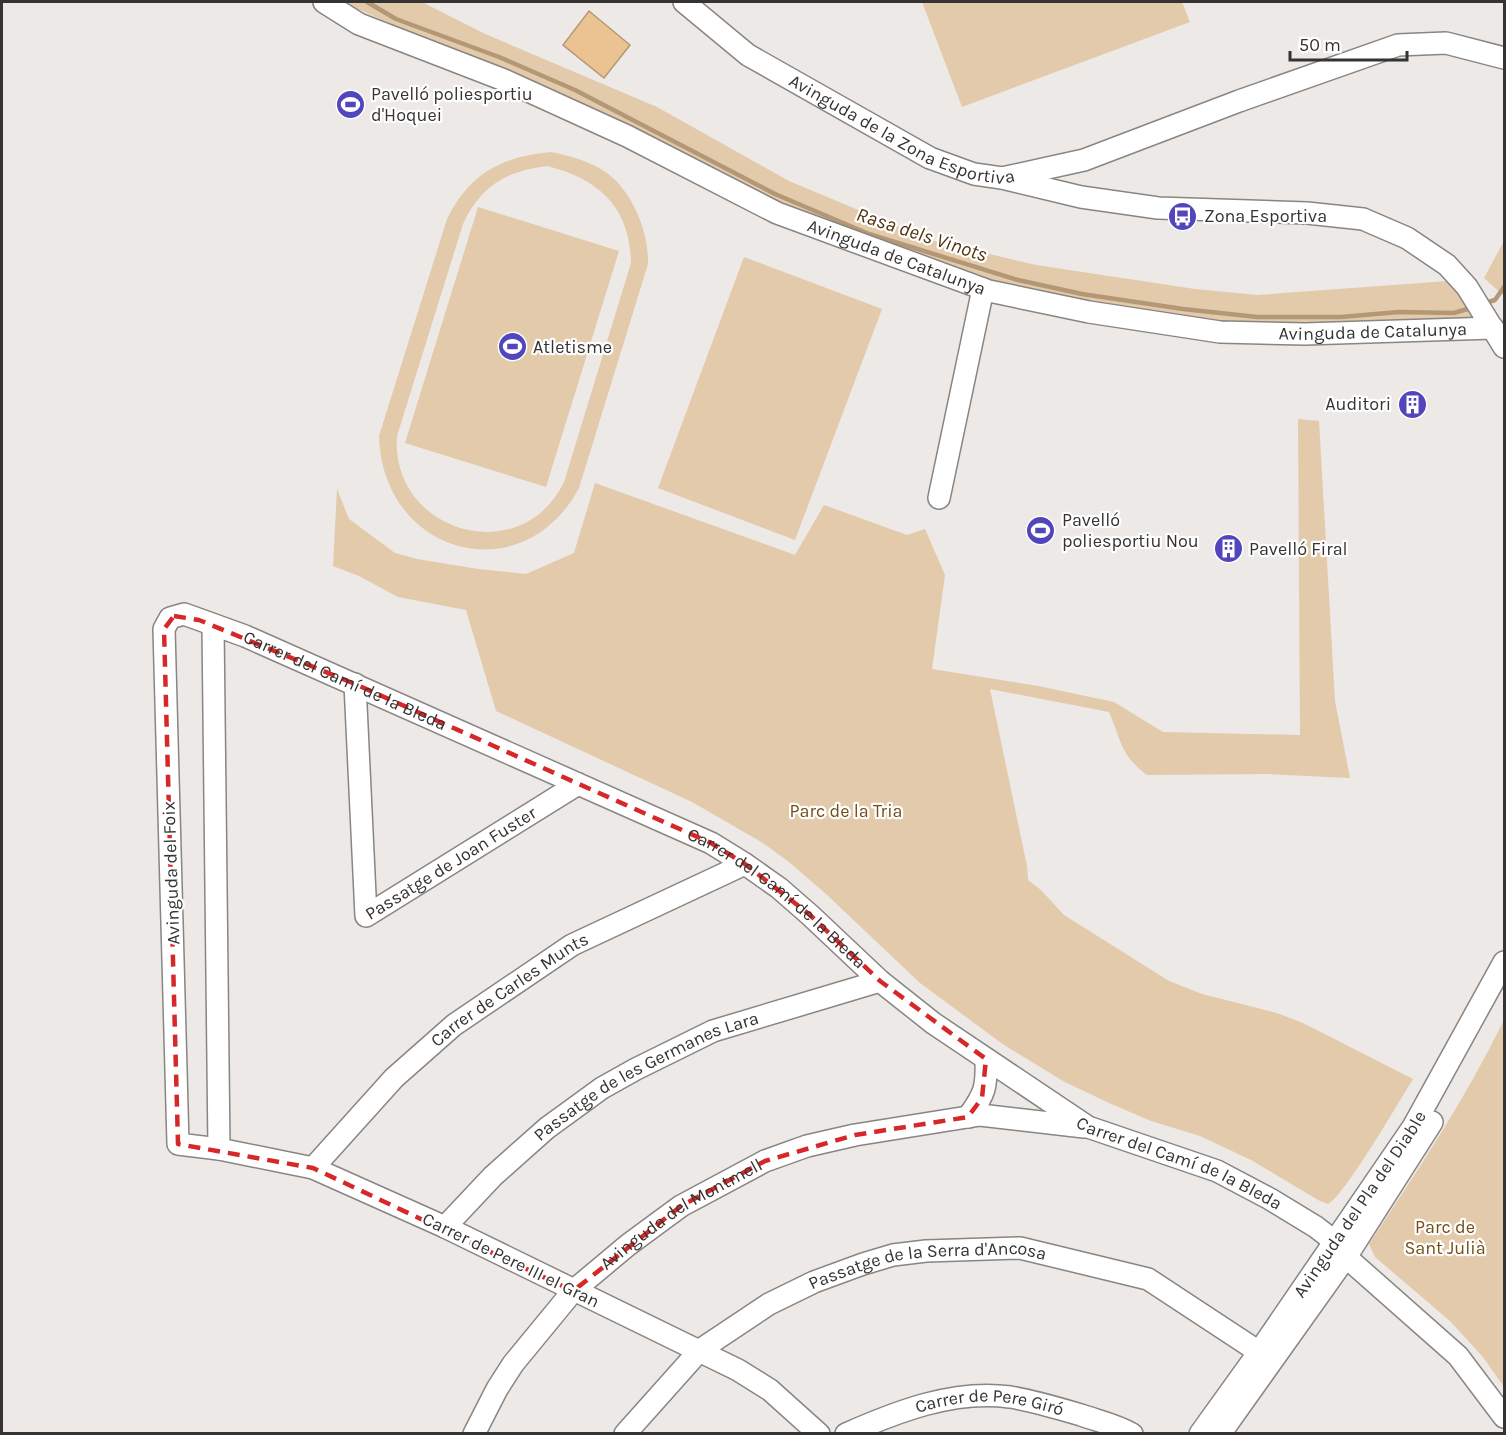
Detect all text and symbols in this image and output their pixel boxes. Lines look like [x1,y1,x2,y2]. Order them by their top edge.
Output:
scale bar [1290,24,1407,62]
text: 50 m [1299,34,1341,56]
street label: Avinguda de la Zona Esportiva [785,70,1017,189]
place label: Pavelló poliesportiu d'Hoquei [371,83,533,126]
sports icon: Pavelló poliesportiu d'Hoquei [334,88,366,120]
bus stop icon: Zona Esportiva [1167,200,1199,232]
water label: Rasa dels Vinots [854,203,990,266]
place label: Zona Esportiva [1204,205,1327,227]
street label: Avinguda de Catalunya [805,214,989,300]
street label: Avinguda de Catalunya [1278,318,1467,345]
sports icon: Atletisme [496,331,528,363]
place label: Atletisme [533,336,612,358]
building icon: Auditori [1396,388,1428,420]
place label: Auditori [1325,393,1391,415]
place label: Pavelló poliesportiu Nou [1062,509,1199,552]
sports icon: Pavelló poliesportiu Nou [1025,514,1057,546]
building icon: Pavelló Firal [1212,533,1244,565]
place label: Pavelló Firal [1249,538,1348,560]
street label: Carrer del Camí de la Bleda [240,626,450,735]
park label: Parc de la Tria [790,800,902,822]
street label: Avinguda del Foix [157,801,185,945]
street label: Passatge de Joan Fuster [361,801,541,925]
street label: Carrer del Camí de la Bleda [684,823,871,973]
street label: Carrer de Carles Munts [426,928,592,1052]
street label: Passatge de les Germanes Lara [529,1007,761,1146]
street label: Avinguda del Pla del Diable [1289,1107,1431,1302]
street label: Carrer del Camí de la Bleda [1072,1111,1286,1215]
street label: Avinguda del Montmell [596,1154,766,1275]
street label: Carrer de Pere III el Gran [419,1208,603,1312]
park label: Parc de Sant Julià [1404,1216,1486,1259]
street label: Passatge de la Serra d'Ancosa [805,1237,1049,1294]
street label: Carrer de Pere Giró [913,1384,1066,1420]

